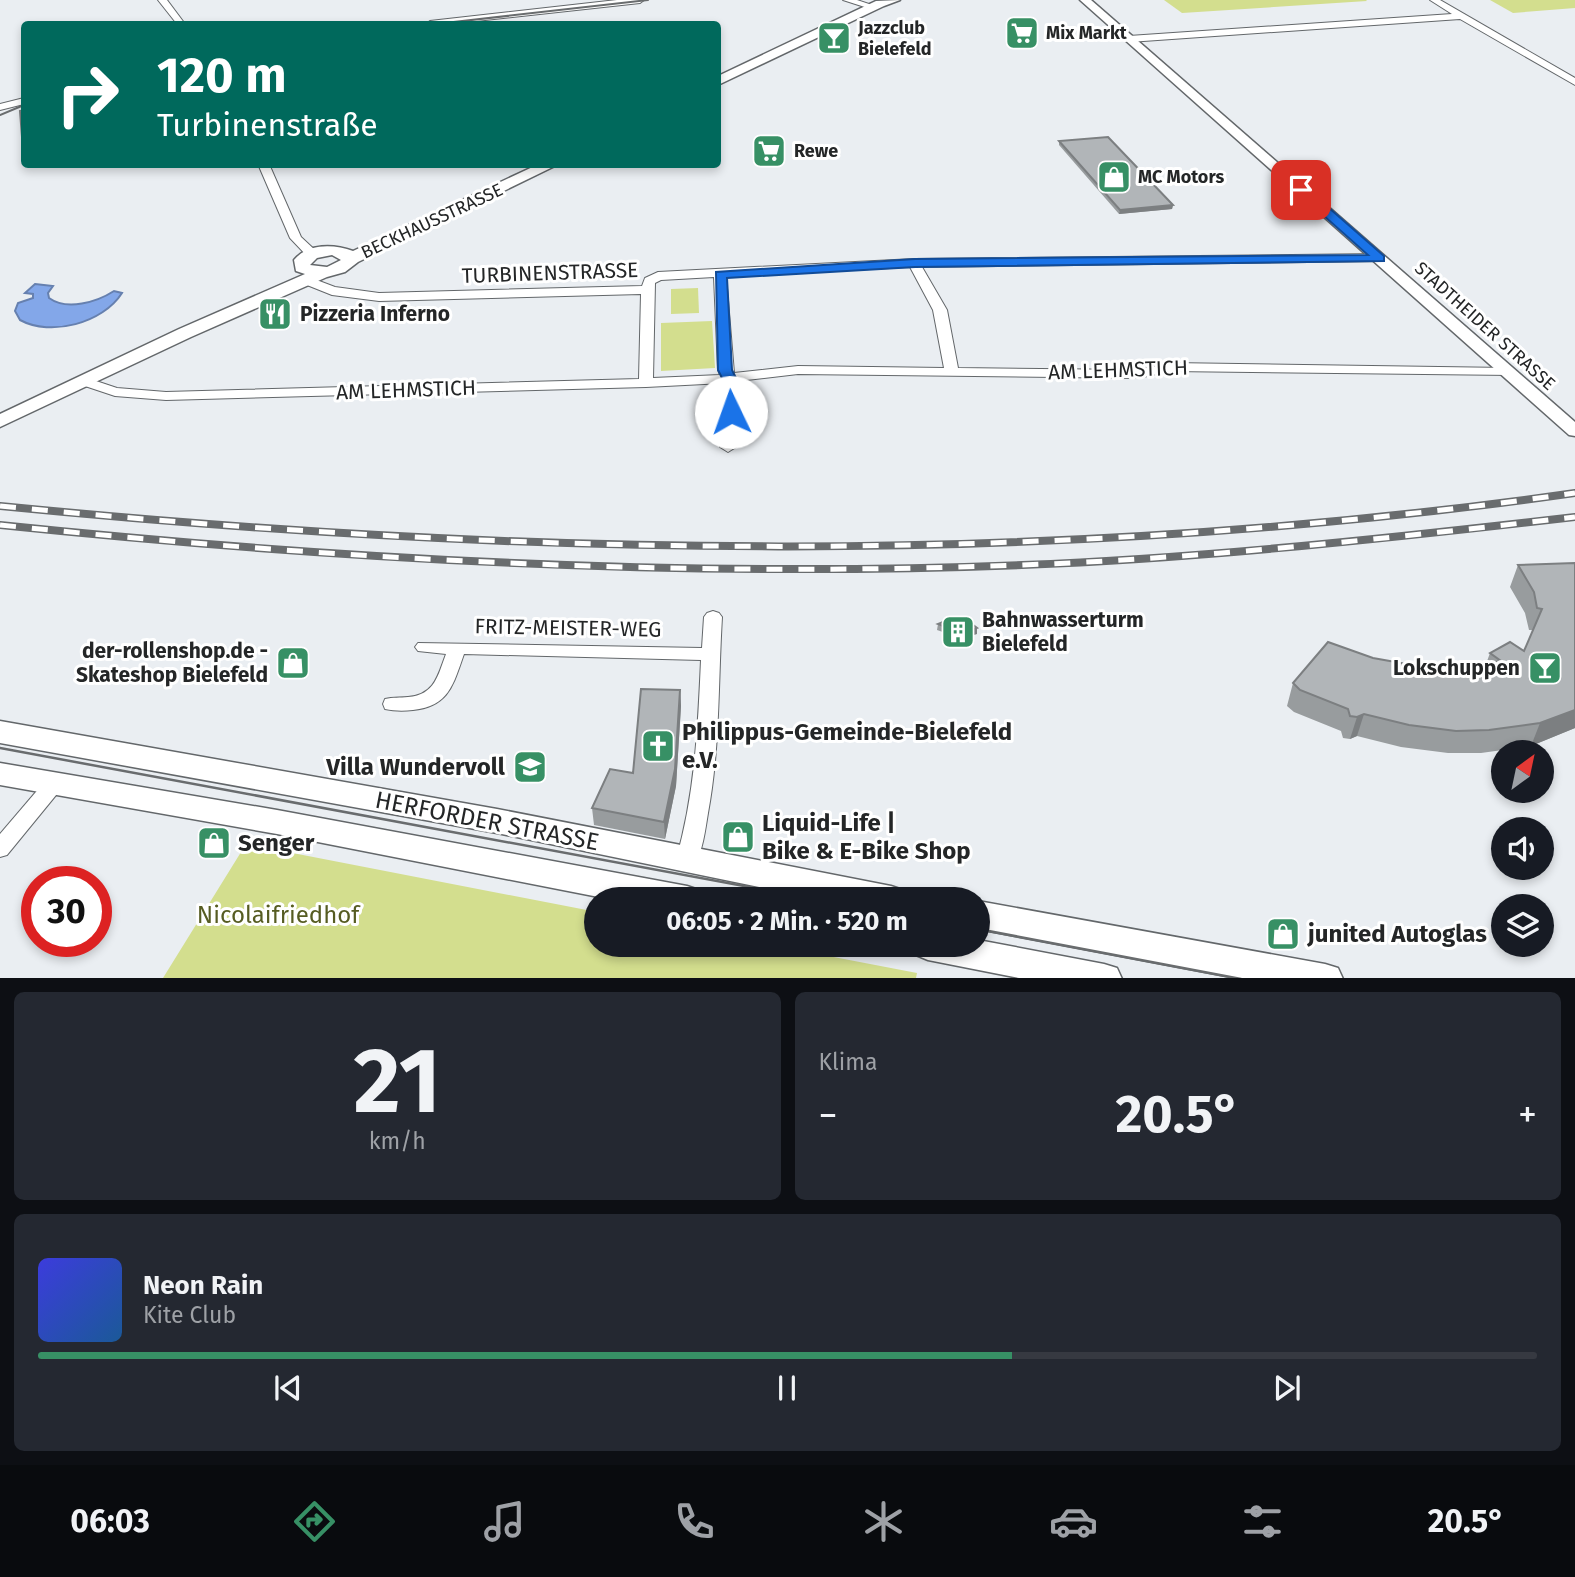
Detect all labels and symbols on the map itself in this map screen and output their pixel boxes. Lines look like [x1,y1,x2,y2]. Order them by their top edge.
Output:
supermarket icon: Mix Markt [1003,14,1041,52]
place label: Jazzclub Bielefeld [857,17,932,60]
bar icon: Jazzclub Bielefeld [815,19,853,57]
place label: Mix Markt [1046,22,1128,44]
supermarket icon: Rewe [750,132,788,170]
place label: Rewe [794,140,838,162]
shop icon: MC Motors [1095,158,1133,196]
pin [1271,160,1331,220]
place label: MC Motors [1138,166,1224,188]
street label: BECKHAUSSTRASSE [358,179,506,263]
street label: TURBINENSTRASSE [461,257,639,289]
street label: STADTHEIDER STRASSE [1410,257,1560,395]
restaurant icon: Pizzeria Inferno [256,295,294,333]
place label: Pizzeria Inferno [300,301,450,327]
street label: AM LEHMSTICH [1048,355,1188,385]
street label: AM LEHMSTICH [336,375,476,405]
position arrow [694,375,768,449]
place label: Bahnwasserturm Bielefeld [982,607,1144,657]
street label: FRITZ-MEISTER-WEG [474,613,662,643]
building icon: Bahnwasserturm Bielefeld [939,613,977,651]
place label: der-rollenshop.de - Skateshop Bielefeld [76,638,268,688]
shop icon: der-rollenshop.de - Skateshop Bielefeld [274,644,312,682]
bar icon: Lokschuppen [1526,649,1564,687]
place label: Lokschuppen [1393,655,1520,681]
place label: Philippus-Gemeinde-Bielefeld e.V. [682,718,1012,774]
church icon: Philippus-Gemeinde-Bielefeld e.V. [639,727,677,765]
north arrow [1491,740,1554,803]
school or university icon: Villa Wundervoll [511,748,549,786]
place label: Villa Wundervoll [325,753,506,781]
street label: HERFORDER STRASSE [373,786,601,856]
place label: Liquid-Life | Bike & E-Bike Shop [762,809,971,865]
shop icon: Liquid-Life | Bike & E-Bike Shop [719,818,757,856]
shop icon: Senger [195,824,233,862]
place label: Senger [238,829,315,857]
speed limit sign: 30 [21,866,112,957]
park label: Nicolaifriedhof [197,901,361,929]
shop icon: junited Autoglas [1264,915,1302,953]
place label: junited Autoglas [1306,920,1487,948]

